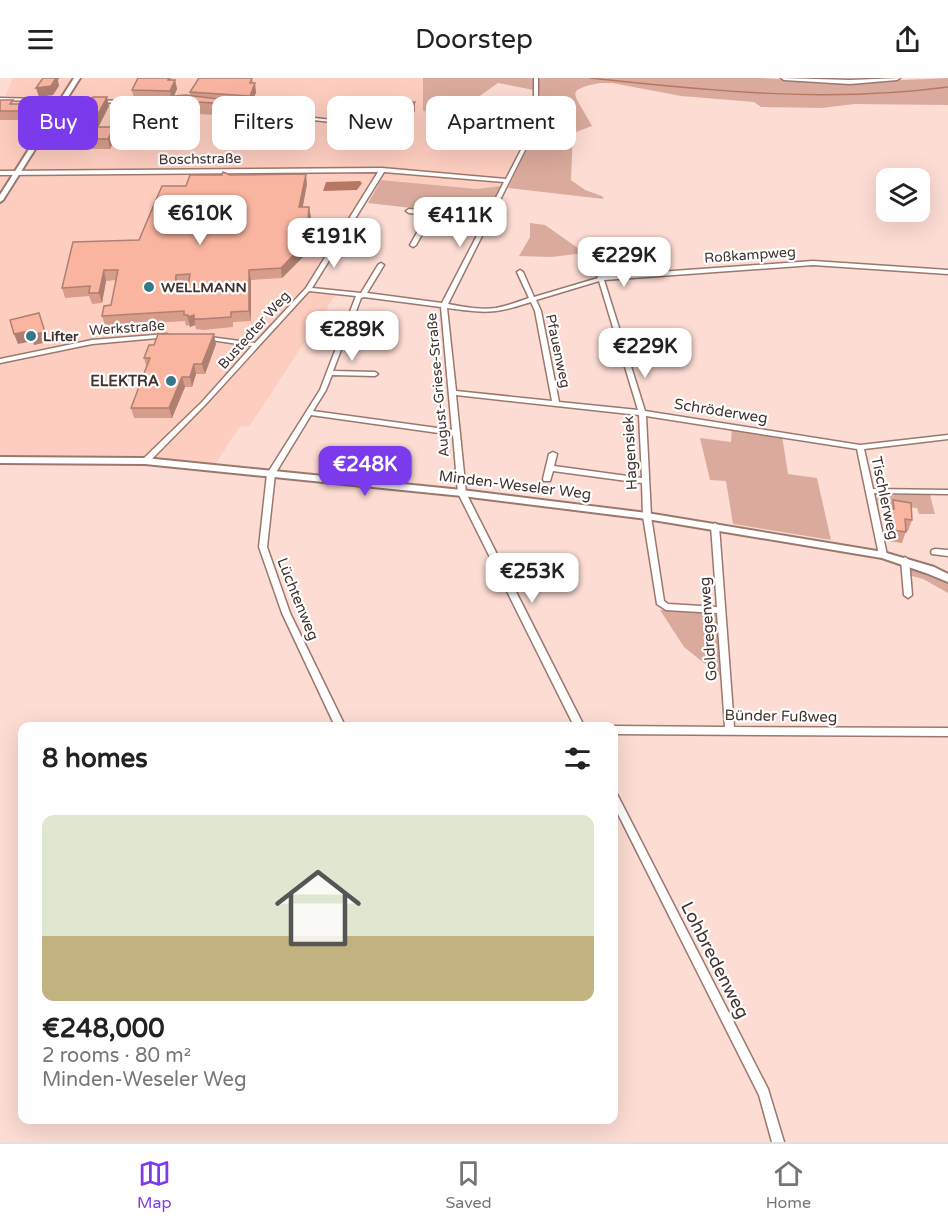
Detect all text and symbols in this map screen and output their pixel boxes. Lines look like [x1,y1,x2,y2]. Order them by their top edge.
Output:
icon: menu [24,23,57,56]
text: Doorstep [415,23,533,56]
icon: share [891,23,924,56]
chip: Buy [18,96,98,150]
chip: Rent [110,96,200,150]
chip: Filters [212,96,315,150]
chip: New [327,96,414,150]
chip: Apartment [426,96,576,150]
street label: Boschstraße [159,150,241,168]
map controls [876,168,930,222]
button: layers [876,168,930,222]
pin: €610K [158,195,242,246]
pin: €411K [418,197,502,248]
text: €610K [168,202,232,226]
text: €411K [428,204,492,228]
pin: €191K [292,218,376,269]
text: €191K [302,225,366,249]
pin: €229K [582,237,666,288]
street label: Roßkampweg [704,243,796,267]
text: €229K [592,244,656,268]
place label: WELLMANN [161,279,247,296]
marker: WELLMANN [142,280,156,294]
street label: Bustedter Weg [214,287,294,373]
pin: €289K [310,311,394,362]
street label: August-Griese-Straße [423,312,453,458]
street label: Pfauenweg [542,313,574,389]
street label: Werkstraße [88,317,166,339]
text: €289K [320,318,384,342]
place label: Lifter [43,328,79,345]
pin: €229K [603,328,687,379]
marker: Lifter [24,329,38,343]
text: €229K [613,335,677,359]
place label: ELEKTRA [90,372,159,390]
marker: ELEKTRA [164,374,178,388]
street label: Schröderweg [673,395,769,427]
street label: Hagensiek [619,415,641,491]
pin: €248K [323,446,407,497]
text: €248K [333,453,397,477]
street label: Tischlerweg [867,455,903,541]
street label: Minden-Weseler Weg [438,467,592,503]
pin: €253K [490,553,574,604]
street label: Lüchtenweg [273,555,323,643]
text: €253K [500,560,564,584]
street label: Goldregenweg [695,576,721,682]
street label: Bünder Fußweg [725,706,837,726]
icon: filters [561,742,594,775]
text: 8 homes [42,743,148,774]
icon: home [264,854,372,962]
street label: Lohbredenweg [676,898,754,1022]
text: €248,000 [42,1013,164,1044]
text: 2 rooms · 80 m² [42,1044,191,1068]
text: Minden-Weseler Weg [42,1068,247,1092]
tab: Map [137,1157,172,1213]
tab: Saved [445,1157,492,1213]
tab: Home [766,1157,811,1213]

